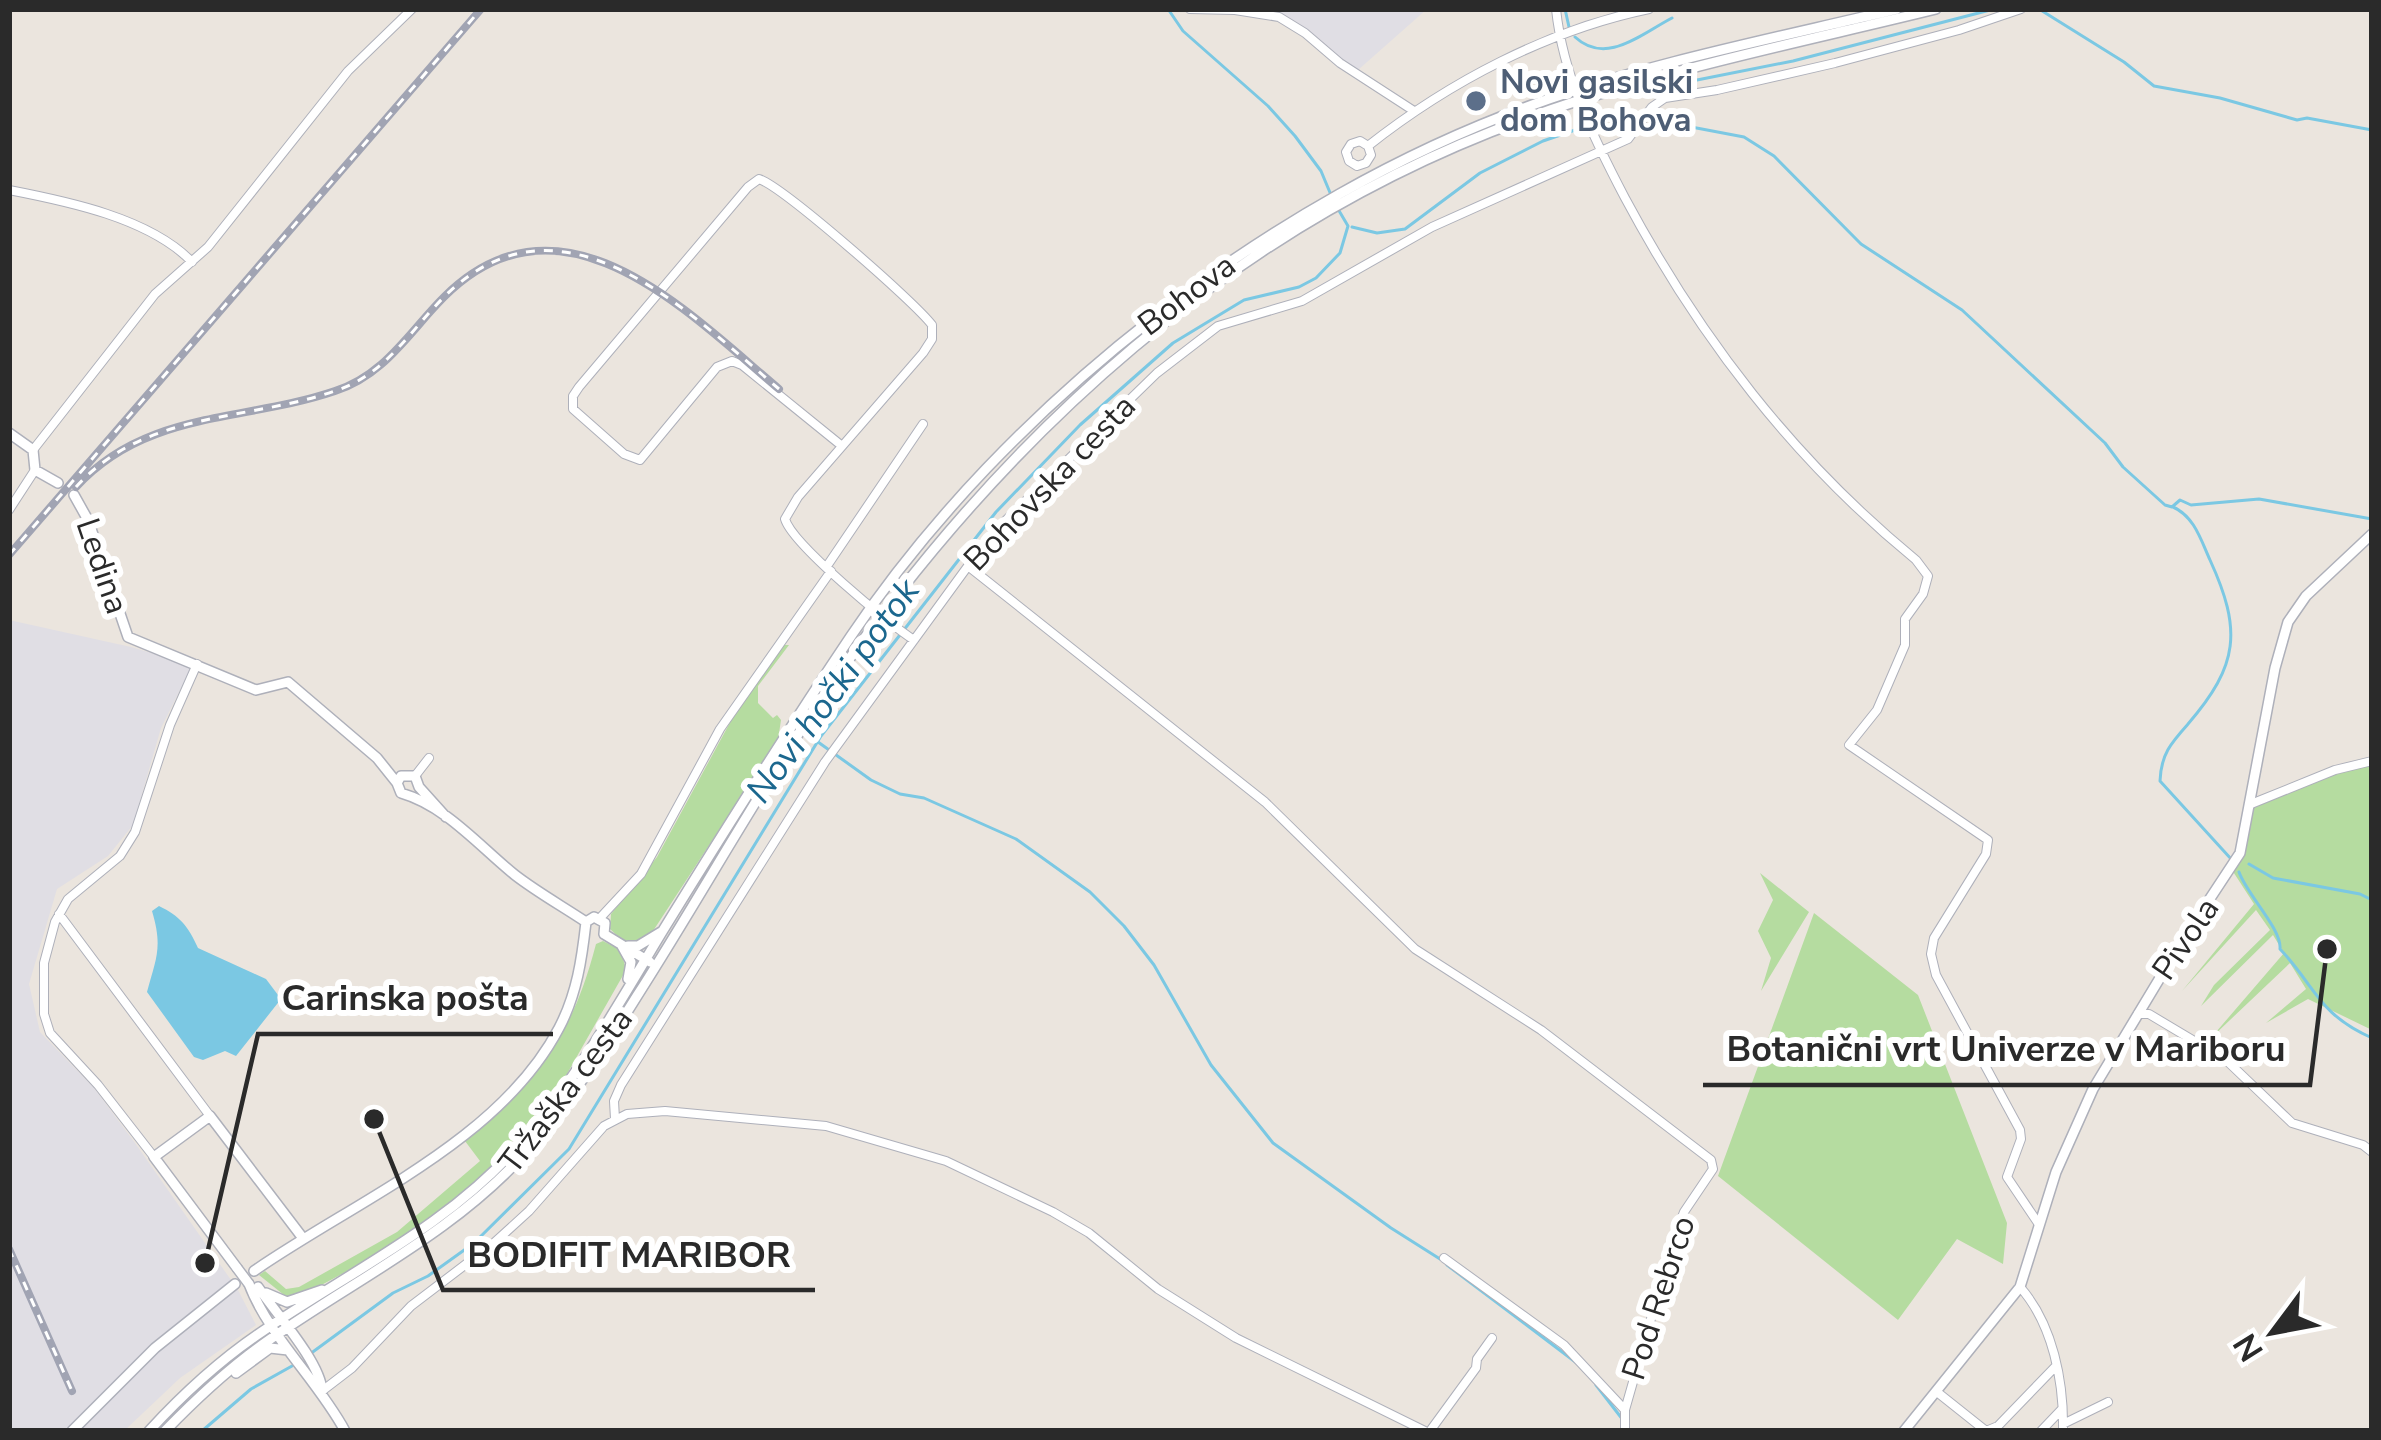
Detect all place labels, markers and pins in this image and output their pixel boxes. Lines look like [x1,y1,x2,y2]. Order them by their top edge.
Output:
place label: Novi gasilski dom Bohova [1500,60,1693,143]
marker: Novi gasilski dom Bohova [1463,88,1489,114]
callout: Carinska pošta [258,962,553,1034]
callout: Botanični vrt Univerze v Mariboru [1703,1013,2310,1085]
callout: BODIFIT MARIBOR [443,1218,815,1290]

